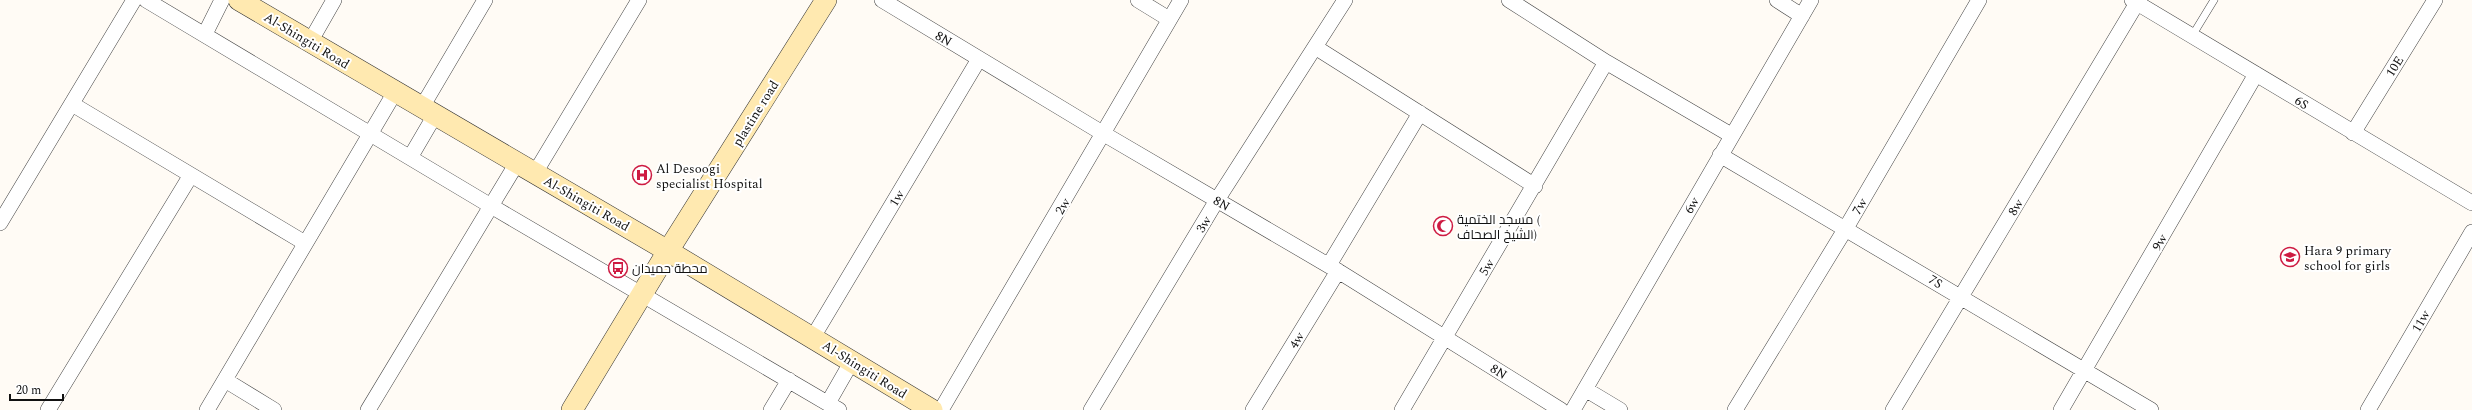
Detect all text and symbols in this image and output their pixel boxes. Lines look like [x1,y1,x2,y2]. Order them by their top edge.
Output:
street label: Al-Shingiti Road [260,7,353,74]
street label: 8N [931,26,956,52]
street label: 10E [2381,52,2409,81]
street label: plastine road [728,77,784,150]
street label: 6S [2291,91,2312,115]
place label: Al Desoogi specialist Hospital [656,159,763,194]
hospital icon: Al Desoogi specialist Hospital [631,164,653,186]
street label: Al-Shingiti Road [540,171,633,237]
street label: 1w [884,185,910,211]
street label: 8N [1209,191,1234,217]
street label: 6w [1679,192,1705,218]
street label: 2w [1050,193,1076,219]
street label: 7w [1847,193,1873,219]
street label: 8w [2003,194,2029,220]
place label: مسجد الختمية ( الشيخ الصحاف) [1457,210,1541,245]
street label: 3w [1191,211,1217,237]
mosque icon: مسجد الختمية ( الشيخ الصحاف) [1432,215,1454,237]
street label: 9w [2147,229,2173,255]
place label: Hara 9 primary school for girls [2304,241,2392,276]
school or university icon: Hara 9 primary school for girls [2279,246,2301,268]
street label: 5w [1474,254,1500,280]
bus stop icon: محطة حميدان [607,257,629,279]
place label: محطة حميدان [632,259,708,279]
street label: 7S [1925,270,1946,294]
street label: 11w [2407,306,2436,336]
street label: 4w [1284,327,1310,353]
street label: Al-Shingiti Road [818,336,911,404]
street label: 8N [1486,359,1511,385]
scale bar [10,376,63,402]
text: 20 m [16,381,41,400]

